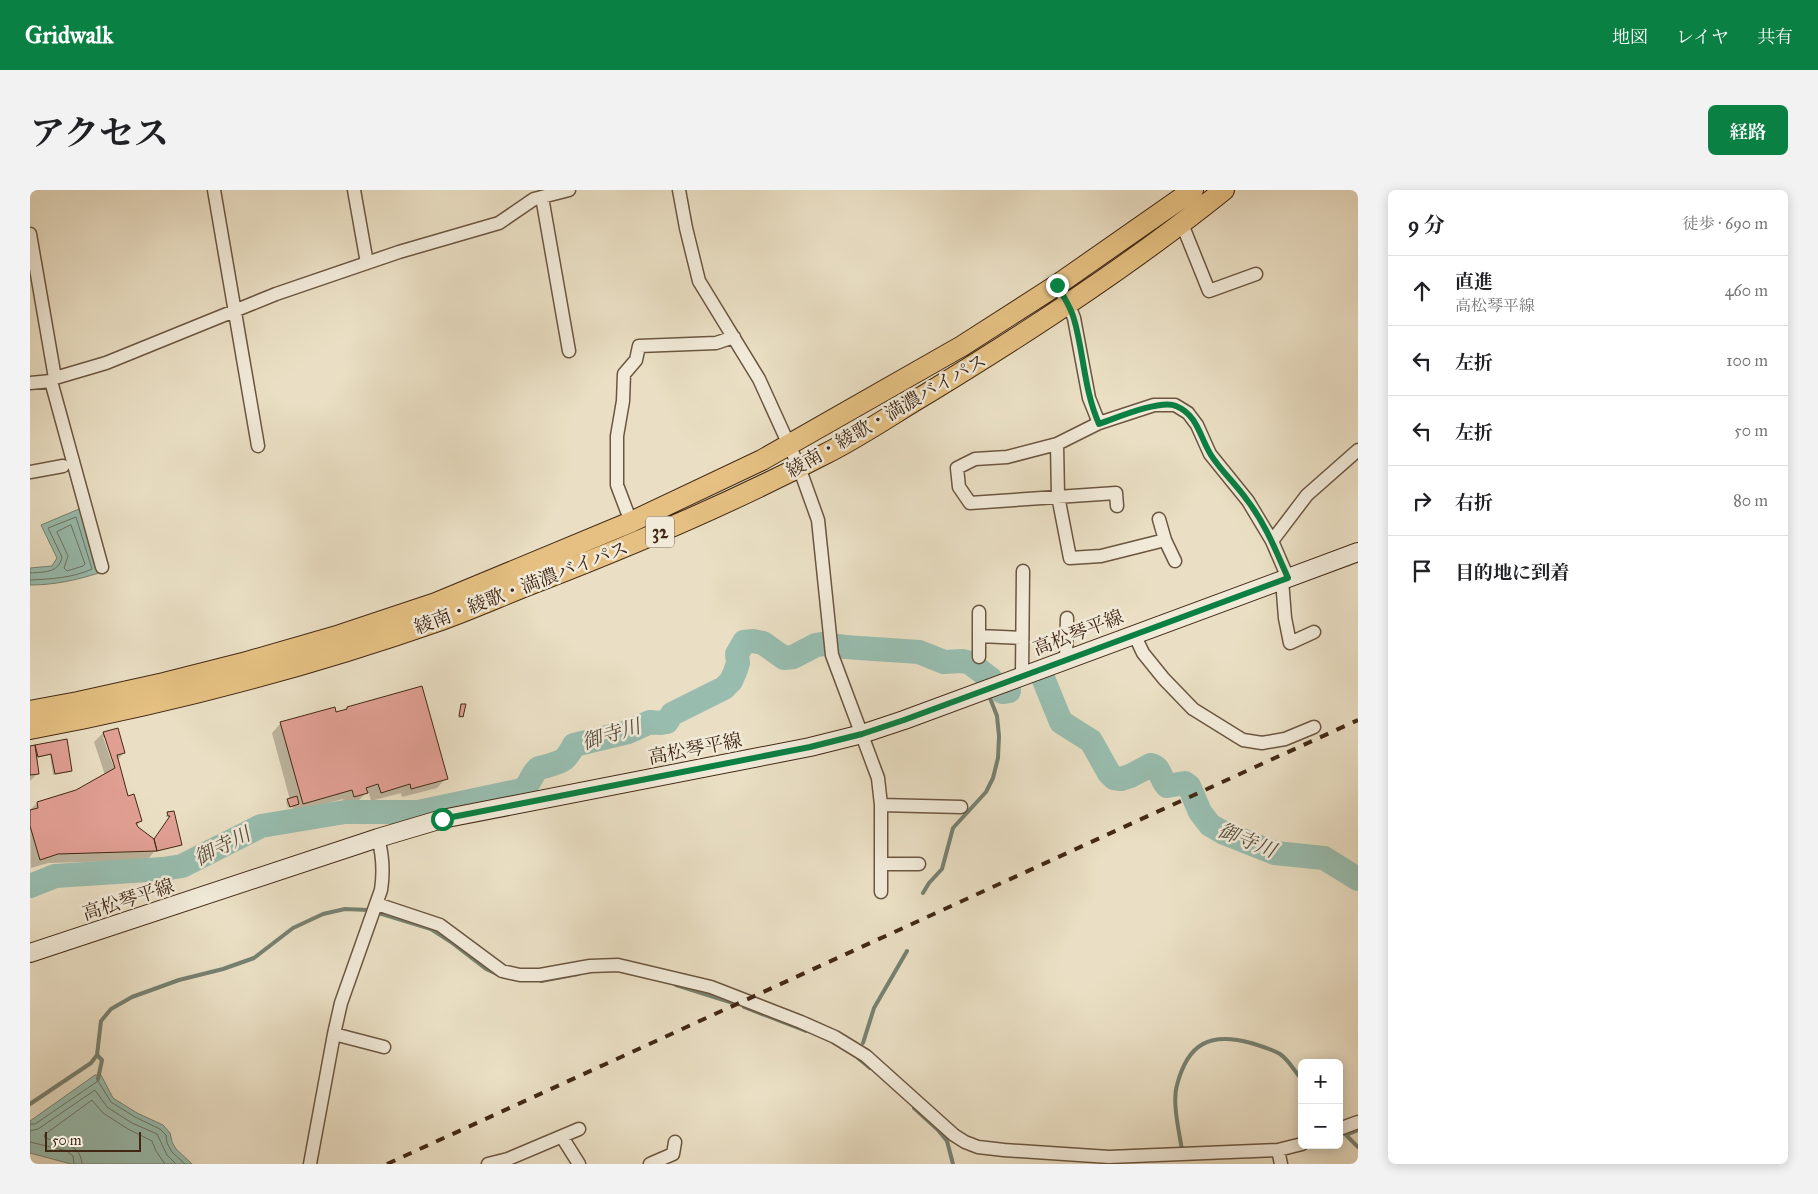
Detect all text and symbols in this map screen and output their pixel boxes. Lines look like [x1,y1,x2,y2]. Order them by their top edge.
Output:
text: Gridwalk [25,20,113,50]
text: 地図 [1612,26,1648,48]
text: レイヤ [1676,26,1729,48]
text: 共有 [1757,26,1793,48]
button: 経路 [1708,105,1788,155]
text: アクセス [30,112,169,155]
text: 9 分 [1408,212,1445,238]
text: 徒歩 · 690 m [1683,214,1768,233]
text: 直進 [1455,270,1493,293]
route end [1046,274,1069,297]
icon: ahead [1408,277,1436,305]
text: 460 m [1725,281,1768,300]
text: 高松琴平線 [1455,296,1535,315]
icon: left [1408,347,1436,375]
street label: 綾南・綾歌・満濃バイパス [782,349,991,482]
text: 左折 [1455,351,1493,374]
text: 100 m [1726,351,1768,370]
icon: left [1408,417,1436,445]
text: 左折 [1455,421,1493,444]
text: 50 m [1734,421,1768,440]
icon: right [1408,487,1436,515]
text: 右折 [1455,491,1493,514]
text: 80 m [1733,491,1768,510]
road number: 32 [646,517,674,548]
street label: 綾南・綾歌・満濃バイパス [411,536,632,639]
icon: arrive [1408,557,1436,585]
text: 目的地に到着 [1455,561,1569,584]
street label: 高松琴平線 [1030,605,1127,660]
water label: 御寺川 [579,713,645,754]
street label: 高松琴平線 [646,728,744,769]
route start [431,808,454,831]
water label: 御寺川 [1215,818,1281,863]
water label: 御寺川 [190,821,256,870]
street label: 高松琴平線 [79,874,177,925]
map controls [1298,1059,1343,1149]
button: + [1298,1059,1343,1104]
button: − [1298,1104,1343,1149]
scale bar [45,1129,141,1152]
text: 50 m [52,1132,81,1149]

